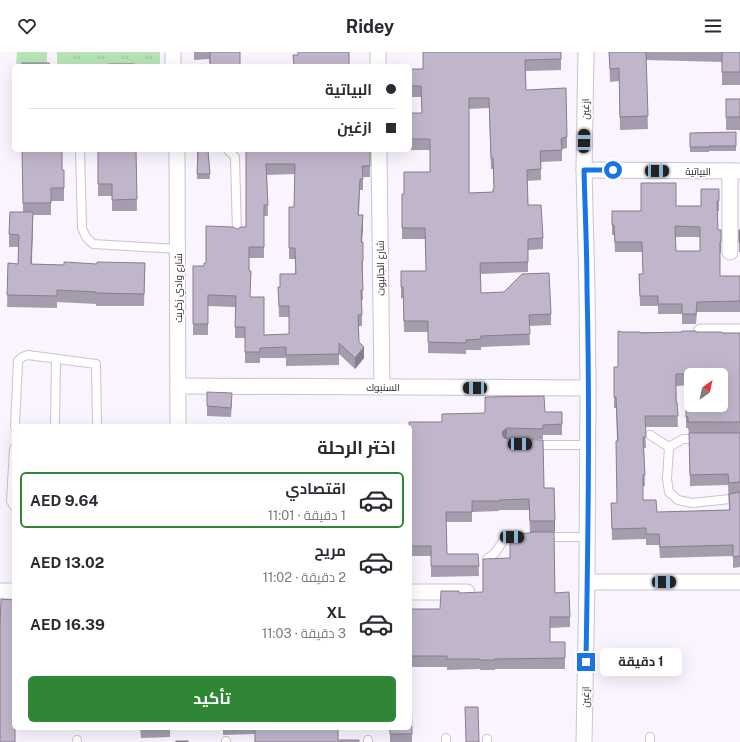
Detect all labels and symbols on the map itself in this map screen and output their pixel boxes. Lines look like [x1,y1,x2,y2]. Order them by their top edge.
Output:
street label: ازغين [579,98,592,120]
car [578,129,590,153]
route start [604,161,622,179]
car [645,165,669,177]
street label: البياتية [685,165,711,177]
street label: شارع الجالبوت [374,240,387,296]
street label: شارع وادي زكريت [172,253,186,323]
north arrow [684,368,728,412]
street label: السنبوك [366,381,400,393]
car [463,382,487,394]
car [508,438,532,450]
car [500,531,524,543]
car [652,576,676,588]
callout: 1 دقيقة [600,648,682,676]
route end [577,653,595,671]
street label: ازغين [579,686,592,708]

